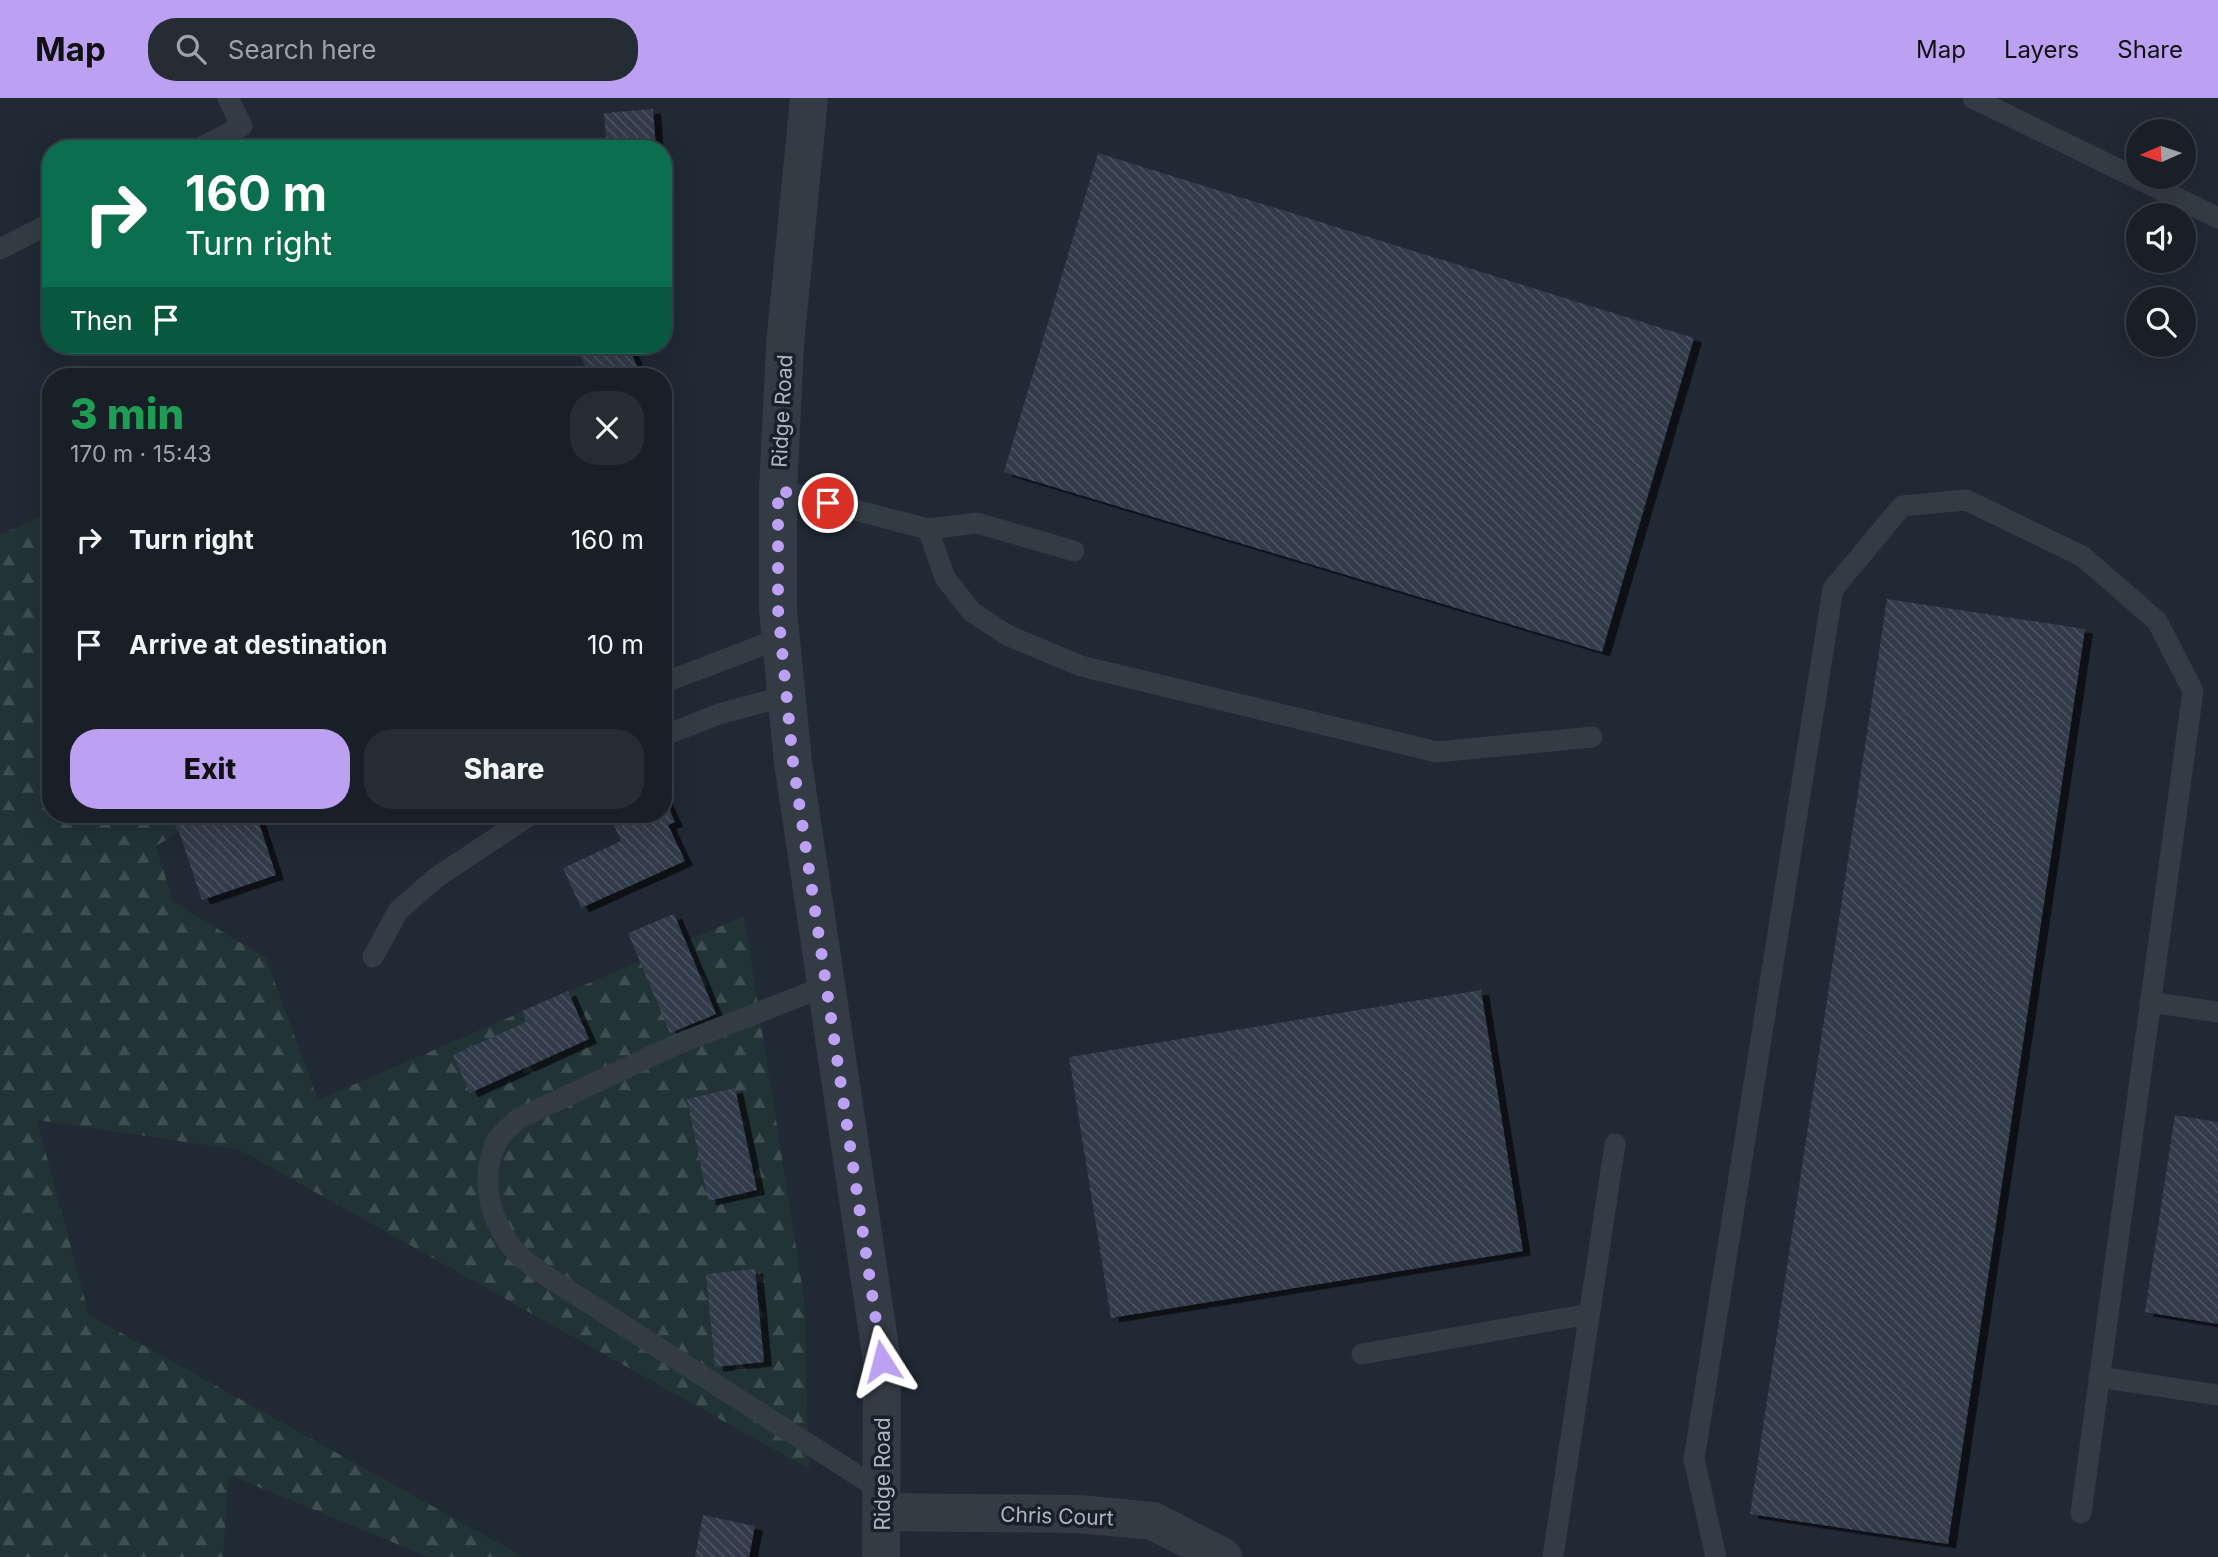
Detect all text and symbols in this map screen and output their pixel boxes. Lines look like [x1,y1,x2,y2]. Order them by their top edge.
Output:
search box [148,18,638,81]
text: Map [35,29,106,69]
icon: search [172,30,210,68]
text: Search here [228,34,376,65]
text: Map [1916,35,1966,64]
text: Layers [2004,35,2079,64]
text: Share [2117,35,2183,64]
north arrow [2126,119,2196,189]
map controls [2126,119,2196,357]
text: 160 m [185,164,327,223]
icon: right [70,168,161,259]
button: sound [2126,203,2196,273]
text: Turn right [185,224,332,263]
button: search [2126,287,2196,357]
icon: arrive [147,301,185,339]
text: Then [70,305,133,336]
street label: Ridge Road [767,354,797,468]
text: 3 min [70,388,184,439]
button: close [570,391,644,465]
text: 170 m · 15:43 [70,440,212,468]
pin [798,473,858,533]
icon: arrive [809,484,847,522]
icon: right [70,521,108,559]
text: Turn right [129,524,254,555]
text: 160 m [571,524,644,555]
icon: arrive [70,626,108,664]
text: Arrive at destination [129,629,388,660]
text: 10 m [587,629,644,660]
button: Exit [70,729,350,809]
button: Share [364,729,644,809]
position arrow [845,1324,919,1398]
street label: Ridge Road [870,1417,895,1531]
street label: Chris Court [1000,1502,1114,1530]

